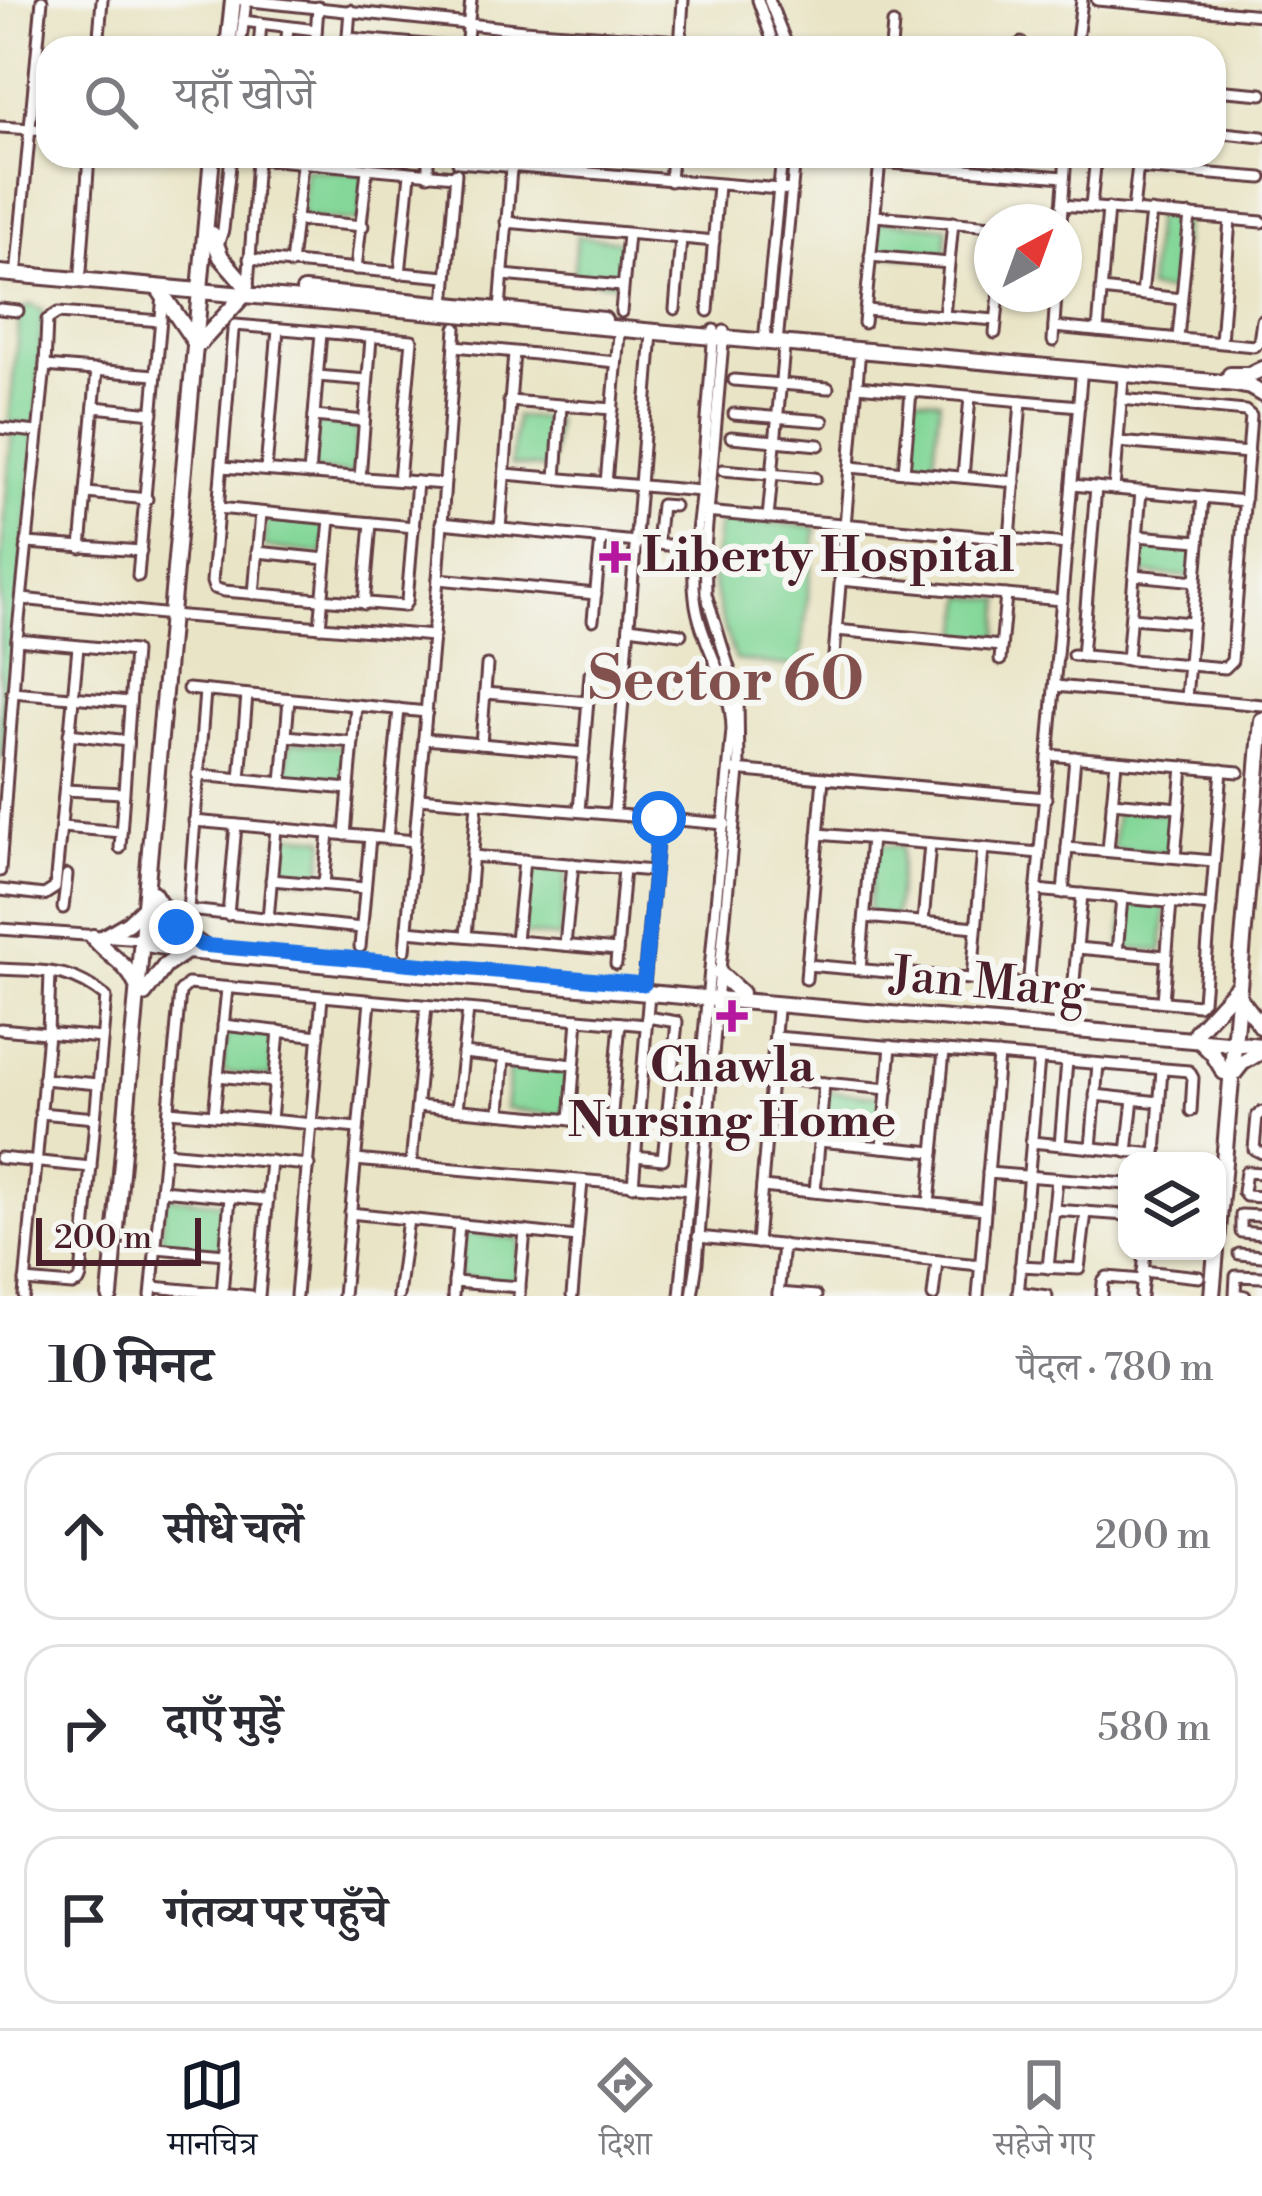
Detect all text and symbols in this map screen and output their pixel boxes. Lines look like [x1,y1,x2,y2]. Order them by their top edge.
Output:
search box [36,36,1226,168]
text: यहाँ खोजें [174,67,315,124]
icon: search [78,69,144,135]
north arrow [974,204,1082,312]
place label: Liberty Hospital [642,527,1015,587]
marker: Liberty Hospital [599,541,631,573]
district label: Sector 60 [588,644,864,719]
route start [632,791,686,845]
route end [149,900,203,954]
street label: Jan Marg [886,945,1088,1022]
marker: Chawla Nursing Home [716,1000,748,1032]
place label: Chawla Nursing Home [568,1037,896,1152]
map controls [1118,1152,1226,1260]
button: layers [1118,1152,1226,1260]
scale bar [36,1212,201,1265]
text: 200 m [54,1218,152,1259]
text: 10 मिनट [48,1335,213,1399]
text: पैदल · 780 m [1017,1344,1214,1393]
text: सीधे चलें [165,1501,303,1558]
icon: ahead [51,1503,117,1569]
text: 200 m [1095,1512,1211,1561]
text: दाएँ मुड़ें [165,1693,282,1750]
icon: right [51,1695,117,1761]
text: 580 m [1098,1704,1211,1753]
text: गंतव्य पर पहुँचे [165,1885,388,1942]
icon: arrive [51,1887,117,1953]
tab: मानचित्र [168,2052,257,2176]
tab: दिशा [592,2052,658,2176]
tab: सहेजे गए [994,2052,1094,2176]

